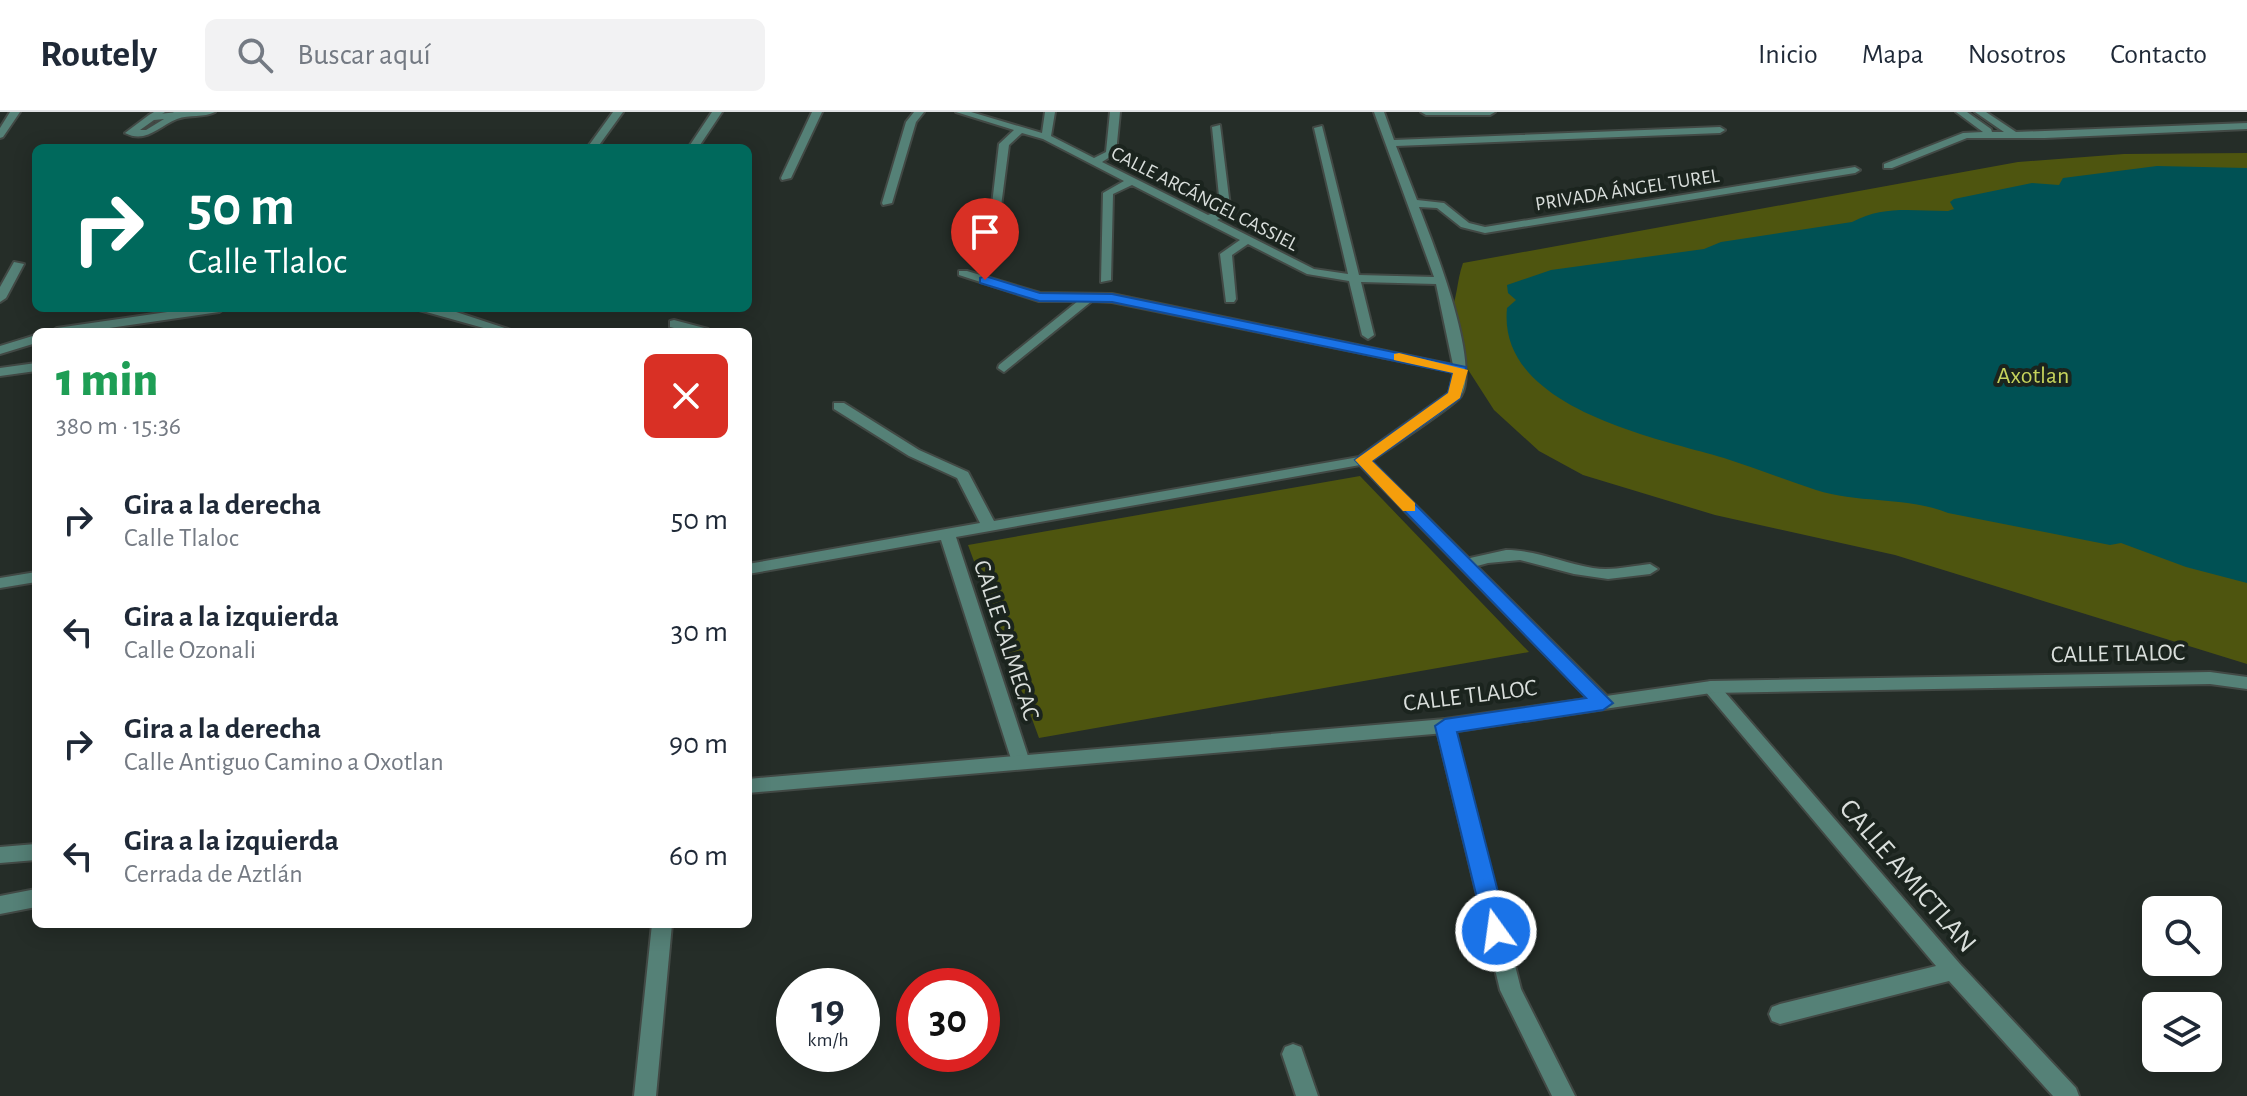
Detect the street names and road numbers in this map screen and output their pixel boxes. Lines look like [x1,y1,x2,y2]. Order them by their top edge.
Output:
street label: CALLE ARCÁNGEL CASSIEL [1108,142,1302,255]
street label: PRIVADA ÁNGEL TUREL [1534,164,1721,214]
street label: CALLE CALMECAC [969,557,1043,723]
street label: CALLE TLALOC [2051,641,2185,667]
street label: CALLE TLALOC [1402,676,1538,716]
street label: CALLE AMICTLAN [1834,794,1981,958]

